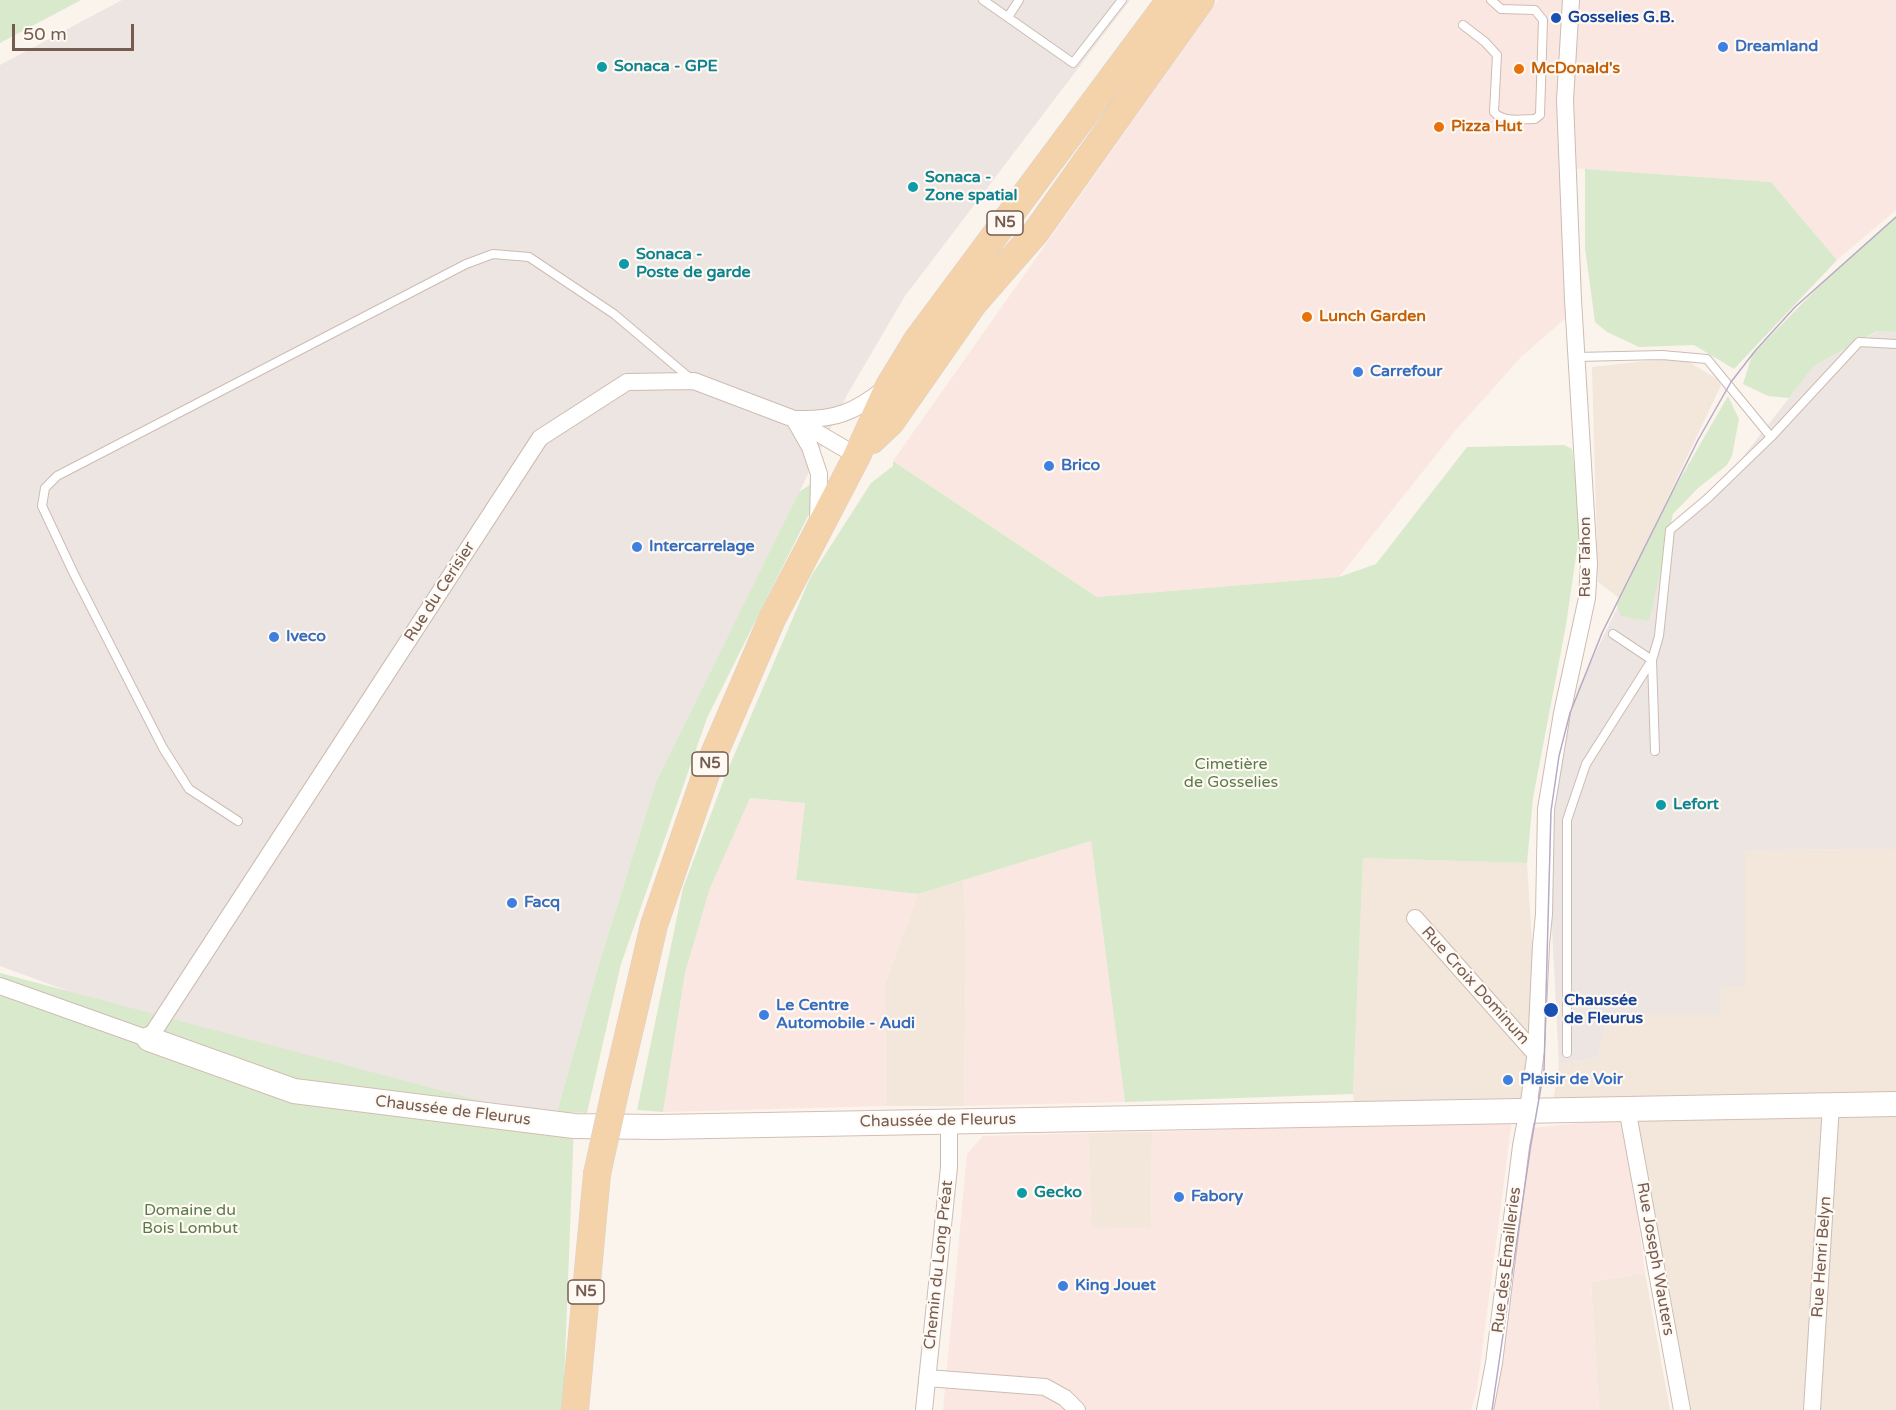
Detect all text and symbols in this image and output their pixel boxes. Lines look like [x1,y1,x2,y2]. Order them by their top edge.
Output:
place label: Gosselies G.B. [1568,8,1675,28]
marker: Gosselies G.B. [1549,11,1563,25]
scale bar [15,12,136,50]
text: 50 m [23,23,67,45]
place label: Dreamland [1735,37,1818,57]
marker: Dreamland [1716,40,1730,54]
place label: Sonaca - GPE [614,57,718,77]
place label: McDonald's [1531,59,1620,79]
marker: Sonaca - GPE [595,60,609,74]
marker: McDonald's [1512,62,1526,76]
place label: Pizza Hut [1451,117,1522,137]
marker: Pizza Hut [1432,120,1446,134]
place label: Sonaca - Zone spatial [925,168,1018,206]
marker: Sonaca - Zone spatial [906,180,920,194]
road number: N5 [987,211,1023,235]
place label: Sonaca - Poste de garde [636,245,751,283]
marker: Sonaca - Poste de garde [617,257,631,271]
place label: Lunch Garden [1319,307,1426,327]
marker: Lunch Garden [1300,310,1314,324]
place label: Carrefour [1370,362,1442,382]
marker: Carrefour [1351,365,1365,379]
place label: Brico [1061,456,1100,476]
marker: Brico [1042,459,1056,473]
street label: Rue Tahon [1576,516,1596,598]
place label: Intercarrelage [649,537,755,557]
street label: Rue du Cerisier [401,538,479,646]
marker: Intercarrelage [630,540,644,554]
place label: Iveco [286,627,326,647]
marker: Iveco [267,630,281,644]
road number: N5 [692,752,728,776]
park label: Cimetière de Gosselies [1184,755,1278,793]
place label: Lefort [1673,795,1719,815]
marker: Lefort [1654,798,1668,812]
place label: Facq [524,893,560,913]
marker: Facq [505,896,519,910]
street label: Rue Croix Dominum [1417,923,1533,1049]
place label: Chaussée de Fleurus [1564,991,1643,1029]
place label: Le Centre Automobile - Audi [776,996,915,1034]
marker: Chaussée de Fleurus [1542,1001,1560,1019]
marker: Le Centre Automobile - Audi [757,1008,771,1022]
place label: Plaisir de Voir [1520,1070,1623,1090]
marker: Plaisir de Voir [1501,1073,1515,1087]
street label: Chaussée de Fleurus [374,1092,532,1130]
street label: Chaussée de Fleurus [860,1110,1016,1132]
street label: Chemin du Long Préat [921,1180,957,1350]
street label: Rue Joseph Wauters [1632,1181,1678,1337]
place label: Gecko [1034,1183,1082,1203]
marker: Gecko [1015,1186,1029,1200]
street label: Rue des Émailleries [1489,1186,1525,1334]
place label: Fabory [1191,1187,1243,1207]
marker: Fabory [1172,1190,1186,1204]
street label: Rue Henri Belyn [1808,1196,1836,1318]
park label: Domaine du Bois Lombut [142,1201,238,1239]
place label: King Jouet [1075,1276,1156,1296]
marker: King Jouet [1056,1279,1070,1293]
road number: N5 [568,1280,604,1304]

